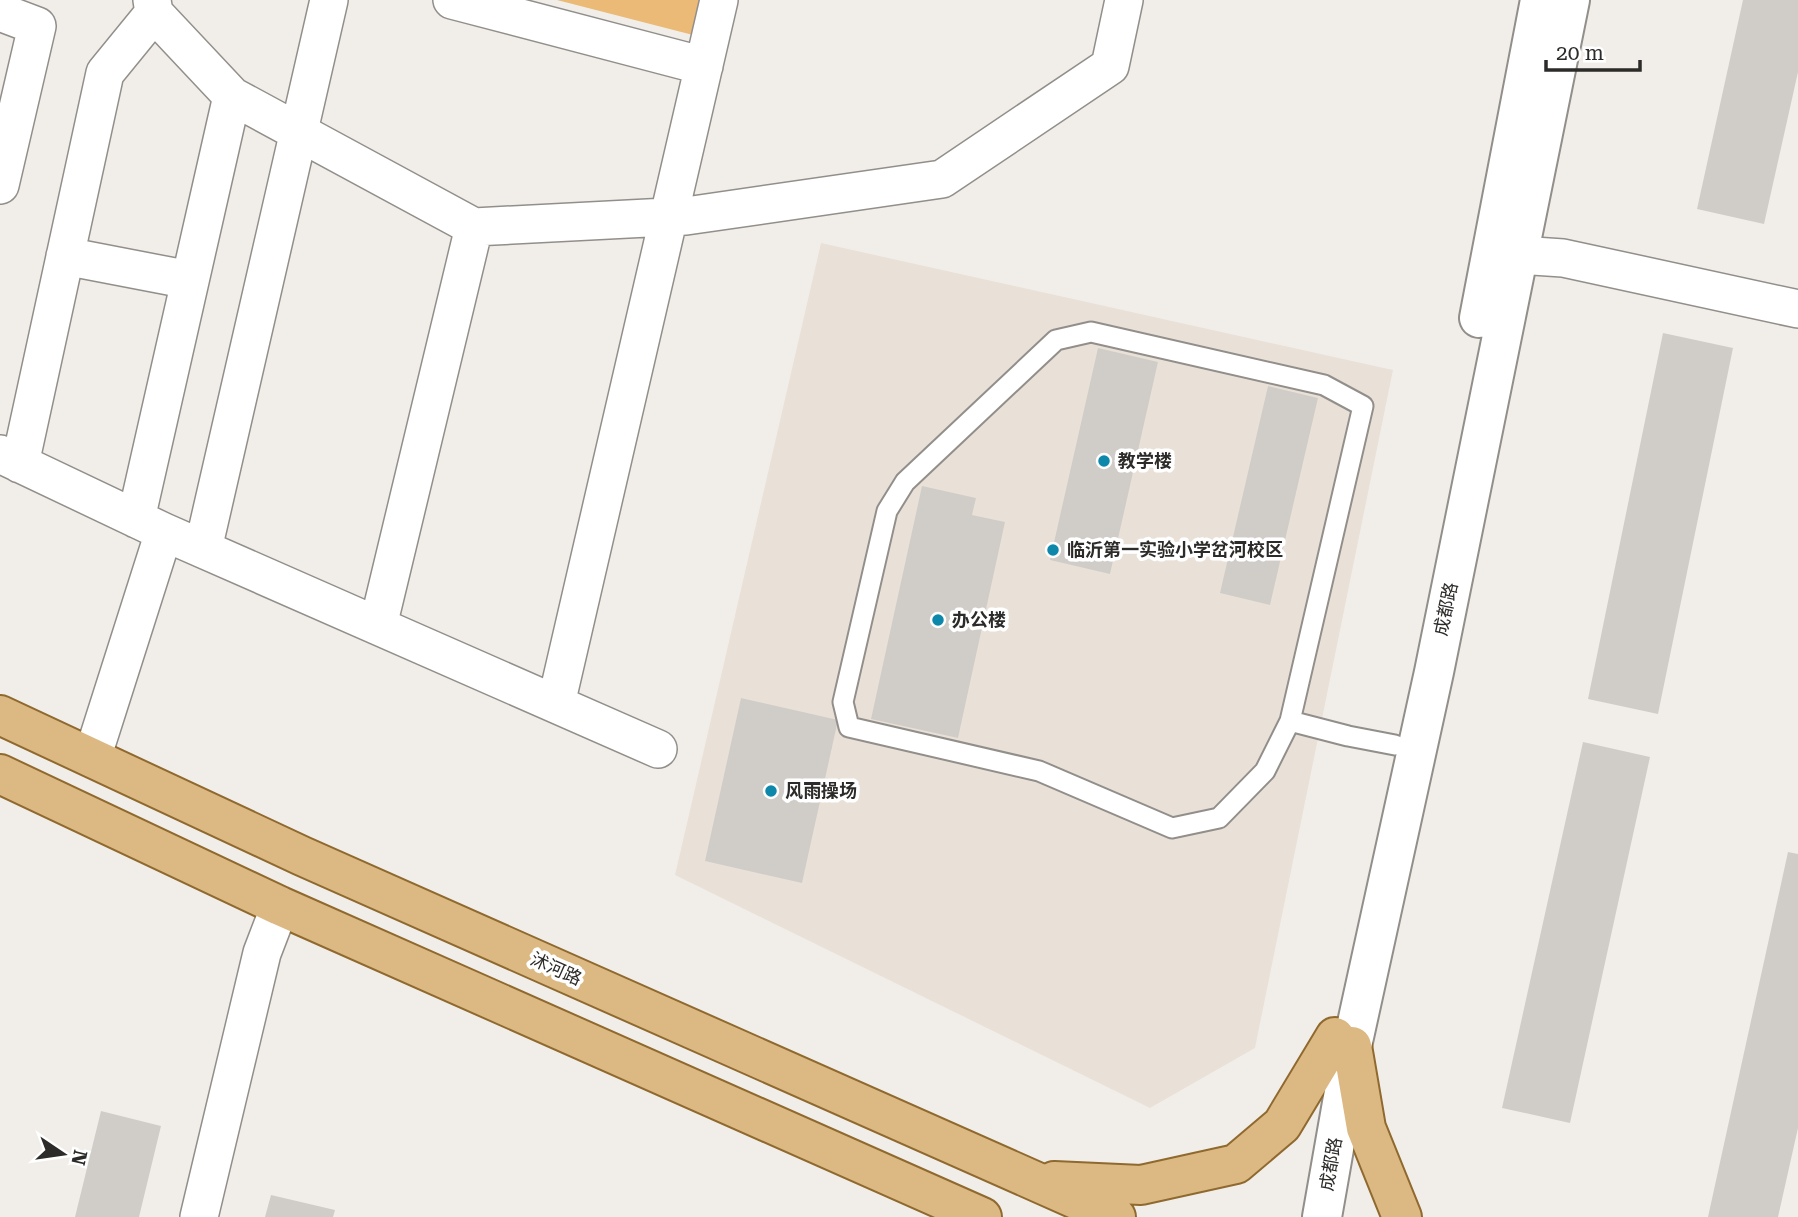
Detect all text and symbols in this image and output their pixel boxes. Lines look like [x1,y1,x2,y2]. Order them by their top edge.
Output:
scale bar [1546,28,1640,72]
text: 20 m [1556,41,1604,65]
place label: 教学楼 [1118,450,1172,471]
marker: 教学楼 [1096,453,1112,469]
place label: 临沂第一实验小学岔河校区 [1067,539,1283,560]
marker: 临沂第一实验小学岔河校区 [1045,542,1061,558]
street label: 成都路 [1430,580,1461,637]
place label: 办公楼 [952,609,1006,630]
marker: 办公楼 [930,612,946,628]
place label: 风雨操场 [785,780,857,801]
marker: 风雨操场 [763,783,779,799]
street label: 沭河路 [527,948,585,989]
north arrow [28,1119,98,1189]
street label: 成都路 [1315,1136,1346,1192]
text: N [66,1148,92,1168]

